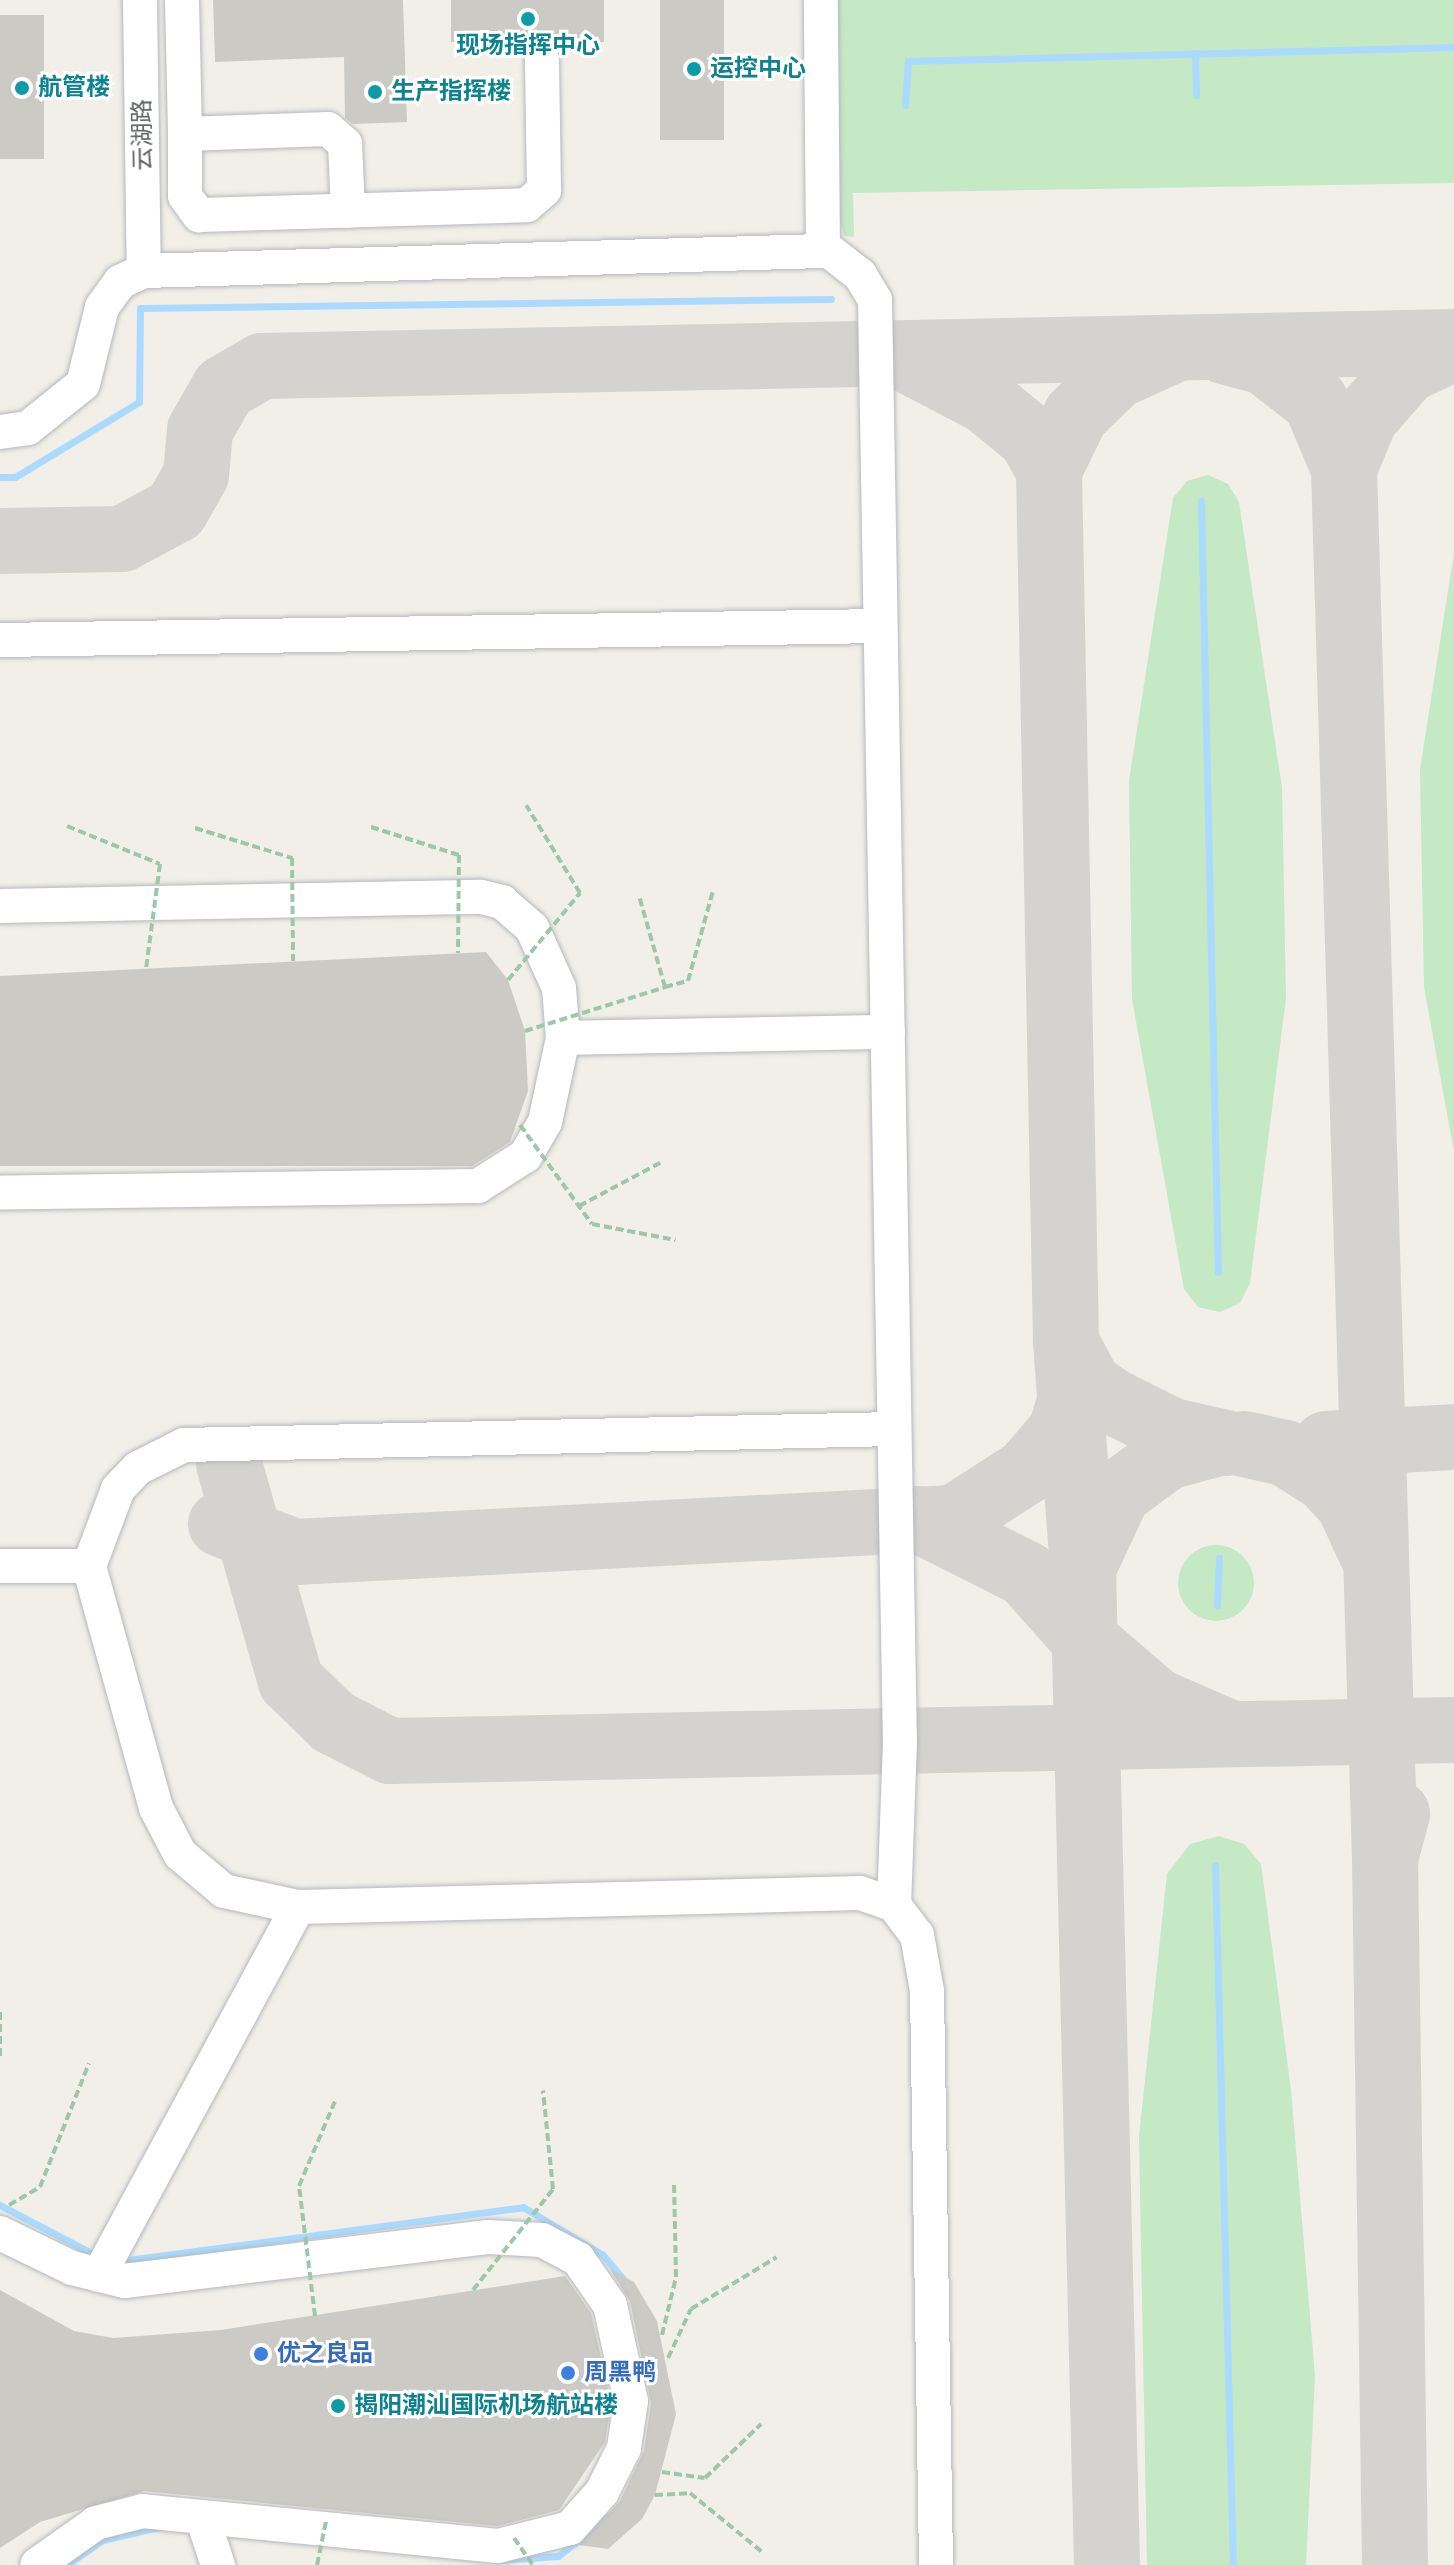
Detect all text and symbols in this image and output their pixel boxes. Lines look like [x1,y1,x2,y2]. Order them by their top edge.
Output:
marker: 现场指挥中心 [519,10,537,28]
place label: 现场指挥中心 [456,32,600,60]
place label: 运控中心 [710,55,806,83]
marker: 运控中心 [685,60,703,78]
place label: 航管楼 [38,74,110,102]
place label: 生产指挥楼 [391,78,511,106]
marker: 航管楼 [13,79,31,97]
marker: 生产指挥楼 [366,83,384,101]
street label: 云湖路 [128,99,158,171]
place label: 优之良品 [277,2340,373,2368]
marker: 优之良品 [252,2345,270,2363]
place label: 周黑鸭 [584,2359,656,2387]
marker: 周黑鸭 [559,2364,577,2382]
place label: 揭阳潮汕国际机场航站楼 [354,2392,618,2420]
marker: 揭阳潮汕国际机场航站楼 [329,2397,347,2415]

